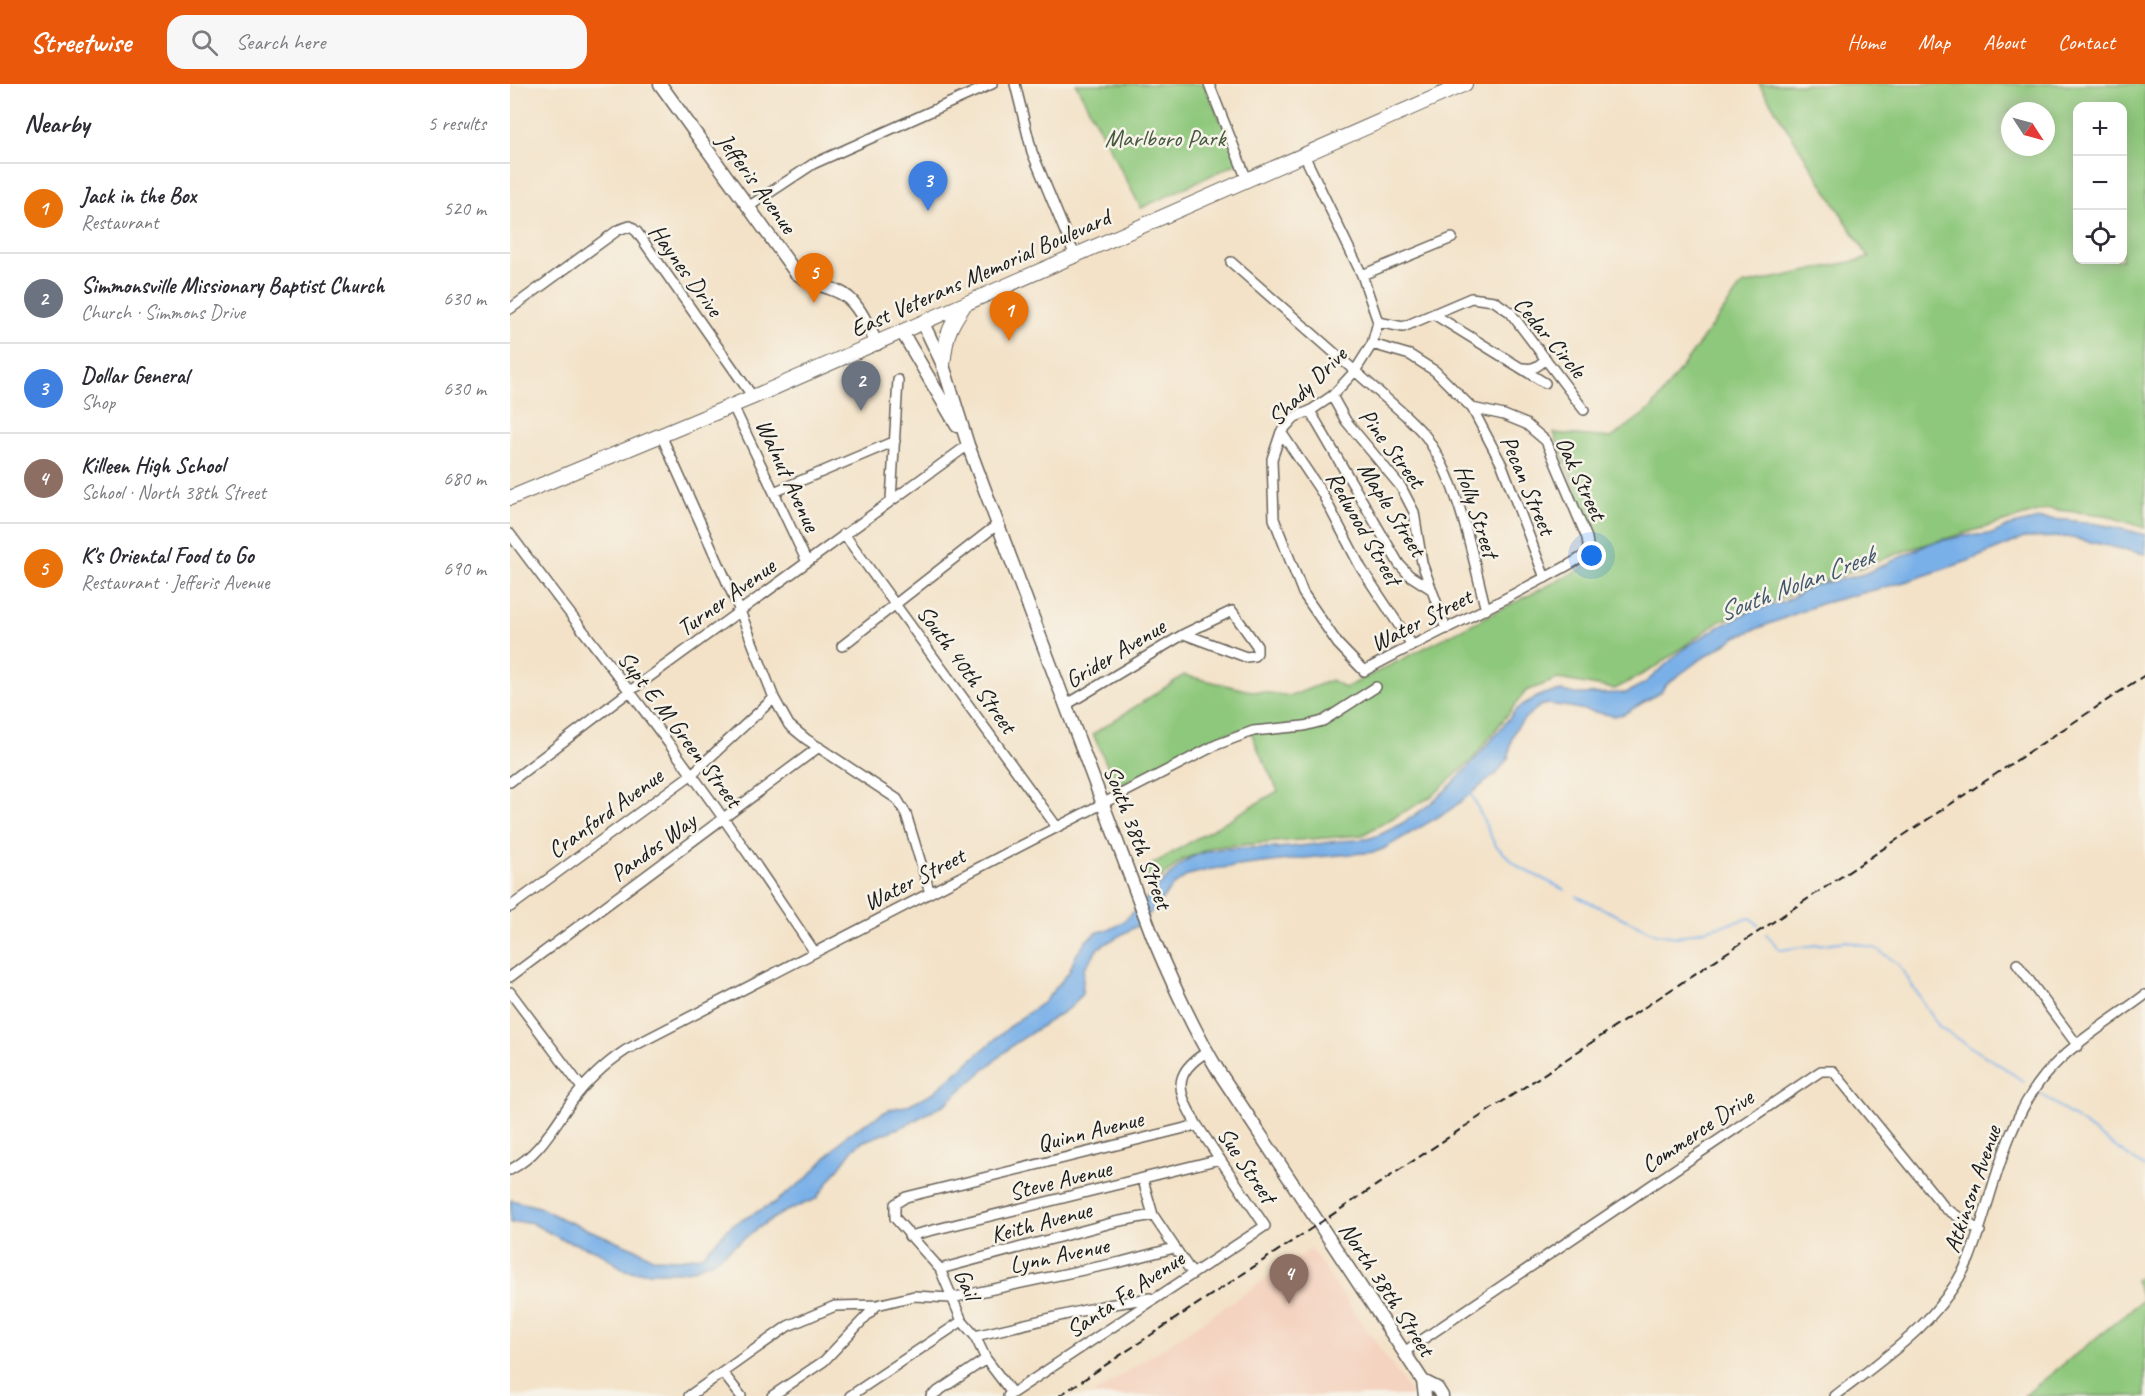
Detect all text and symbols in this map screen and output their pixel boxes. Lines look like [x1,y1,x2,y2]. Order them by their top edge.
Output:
search box [167,15,587,69]
text: Streetwise [30,25,131,60]
icon: search [188,26,221,59]
text: Search here [236,28,325,56]
text: Home [1847,29,1885,55]
text: Map [1918,29,1950,55]
text: About [1983,29,2025,55]
text: Contact [2058,29,2115,55]
north arrow [2001,102,2055,156]
map controls [2073,102,2127,264]
button: + [2073,102,2127,156]
text: Nearby [24,107,89,140]
text: 5 results [427,111,486,136]
park label: Marlboro Park [1105,123,1227,153]
street label: Jefferis Avenue [710,126,805,241]
button: − [2073,156,2127,210]
pin: 3 [908,162,948,211]
text: Jack in the Box [81,182,196,210]
text: 1 [39,196,48,221]
text: 520 m [443,196,486,221]
street label: East Veterans Memorial Boulevard [846,201,1118,344]
text: Restaurant [81,210,158,235]
button: locate [2073,210,2127,264]
street label: Haynes Drive [642,218,731,324]
pin: 5 [794,254,834,303]
text: Simmonsville Missionary Baptist Church [81,272,384,300]
text: 2 [39,286,48,311]
text: 630 m [443,286,486,311]
street label: Cedar Circle [1507,290,1594,386]
pin: 1 [990,292,1028,341]
text: Church · Simmons Drive [81,300,245,325]
street label: Shady Drive [1261,339,1354,432]
text: Dollar General [81,362,189,390]
pin: 2 [842,362,880,411]
text: 3 [39,376,48,401]
text: 630 m [443,376,486,401]
text: Shop [81,390,115,415]
street label: Pine Street [1352,402,1433,495]
street label: Walnut Avenue [749,414,828,538]
street label: Pecan Street [1494,431,1563,541]
street label: Oak Street [1549,431,1614,526]
text: Killeen High School [81,452,225,480]
street label: Maple Street [1351,456,1434,564]
street label: Holly Street [1448,461,1507,564]
text: 4 [39,466,48,491]
text: 680 m [443,466,486,491]
street label: Redwood Street [1319,466,1410,593]
text: School · North 38th Street [81,480,266,505]
water label: South Nolan Creek [1714,537,1884,629]
your location [1577,541,1606,570]
text: K's Oriental Food to Go [81,542,254,570]
street label: Turner Avenue [671,550,783,643]
text: 5 [39,556,48,581]
text: 690 m [443,556,486,581]
text: Restaurant · Jefferis Avenue [81,570,269,595]
street label: Water Street [1365,581,1479,658]
street label: South 40th Street [910,599,1025,741]
street label: Grider Avenue [1059,610,1173,695]
street label: Supt E M Green Street [611,645,750,815]
street label: Cranford Avenue [541,760,670,865]
street label: South 38th Street [1097,761,1180,915]
street label: Pandos Way [604,805,703,888]
street label: Water Street [858,840,972,917]
street label: Commerce Drive [1635,1081,1761,1180]
street label: Quinn Avenue [1034,1103,1148,1159]
street label: Atkinson Avenue [1936,1119,2008,1256]
street label: Sue Street [1211,1121,1285,1211]
street label: Steve Avenue [1006,1152,1116,1207]
street label: Keith Avenue [987,1194,1097,1250]
street label: North 38th Street [1332,1216,1443,1364]
street label: Lynn Avenue [1007,1229,1113,1280]
street label: Santa Fe Avenue [1060,1242,1192,1344]
pin: 4 [1270,1254,1308,1304]
street label: Gail [947,1264,989,1308]

